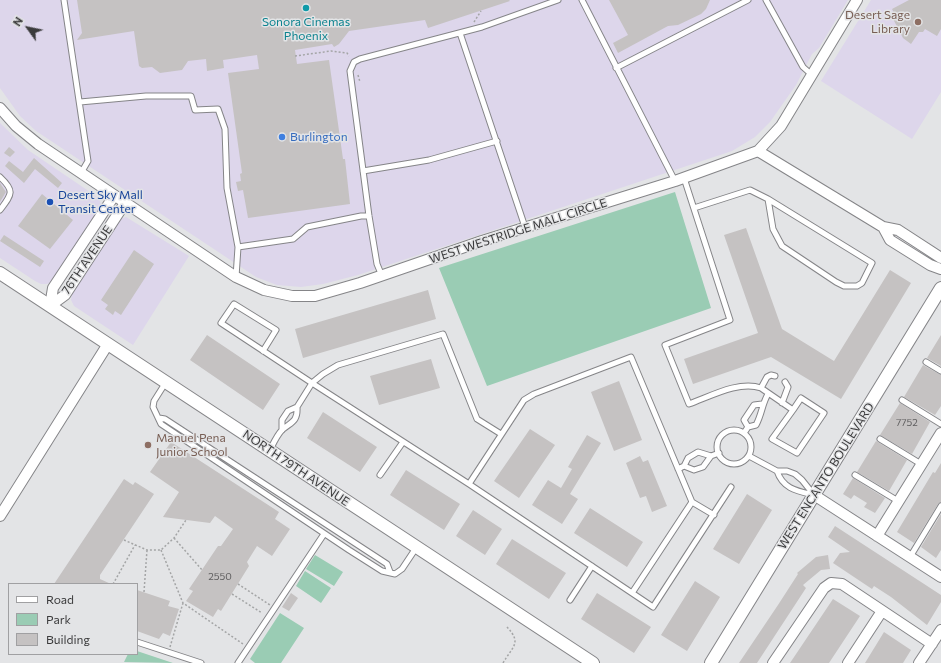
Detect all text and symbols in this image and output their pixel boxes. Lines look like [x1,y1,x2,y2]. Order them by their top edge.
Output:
marker: Sonora Cinemas Phoenix [301,3,311,13]
north arrow [8,8,48,48]
place label: Desert Sage Library [845,8,910,36]
text: N [10,14,25,28]
place label: Sonora Cinemas Phoenix [262,15,350,43]
marker: Desert Sage Library [913,17,923,27]
place label: Burlington [290,130,348,144]
marker: Burlington [277,132,287,142]
place label: Desert Sky Mall Transit Center [58,188,143,216]
street label: WEST WESTRIDGE MALL CIRCLE [427,195,609,267]
marker: Desert Sky Mall Transit Center [45,197,55,207]
street label: 76TH AVENUE [59,223,115,297]
street label: WEST ENCANTO BOULEVARD [775,400,877,552]
house number: 7752 [896,417,918,429]
street label: NORTH 79TH AVENUE [240,427,352,509]
place label: Manuel Pena Junior School [156,431,228,459]
marker: Manuel Pena Junior School [143,440,153,450]
house number: 2550 [208,571,232,583]
legend [8,583,138,655]
text: Road [46,592,74,606]
text: Park [46,612,71,626]
text: Building [46,632,90,646]

